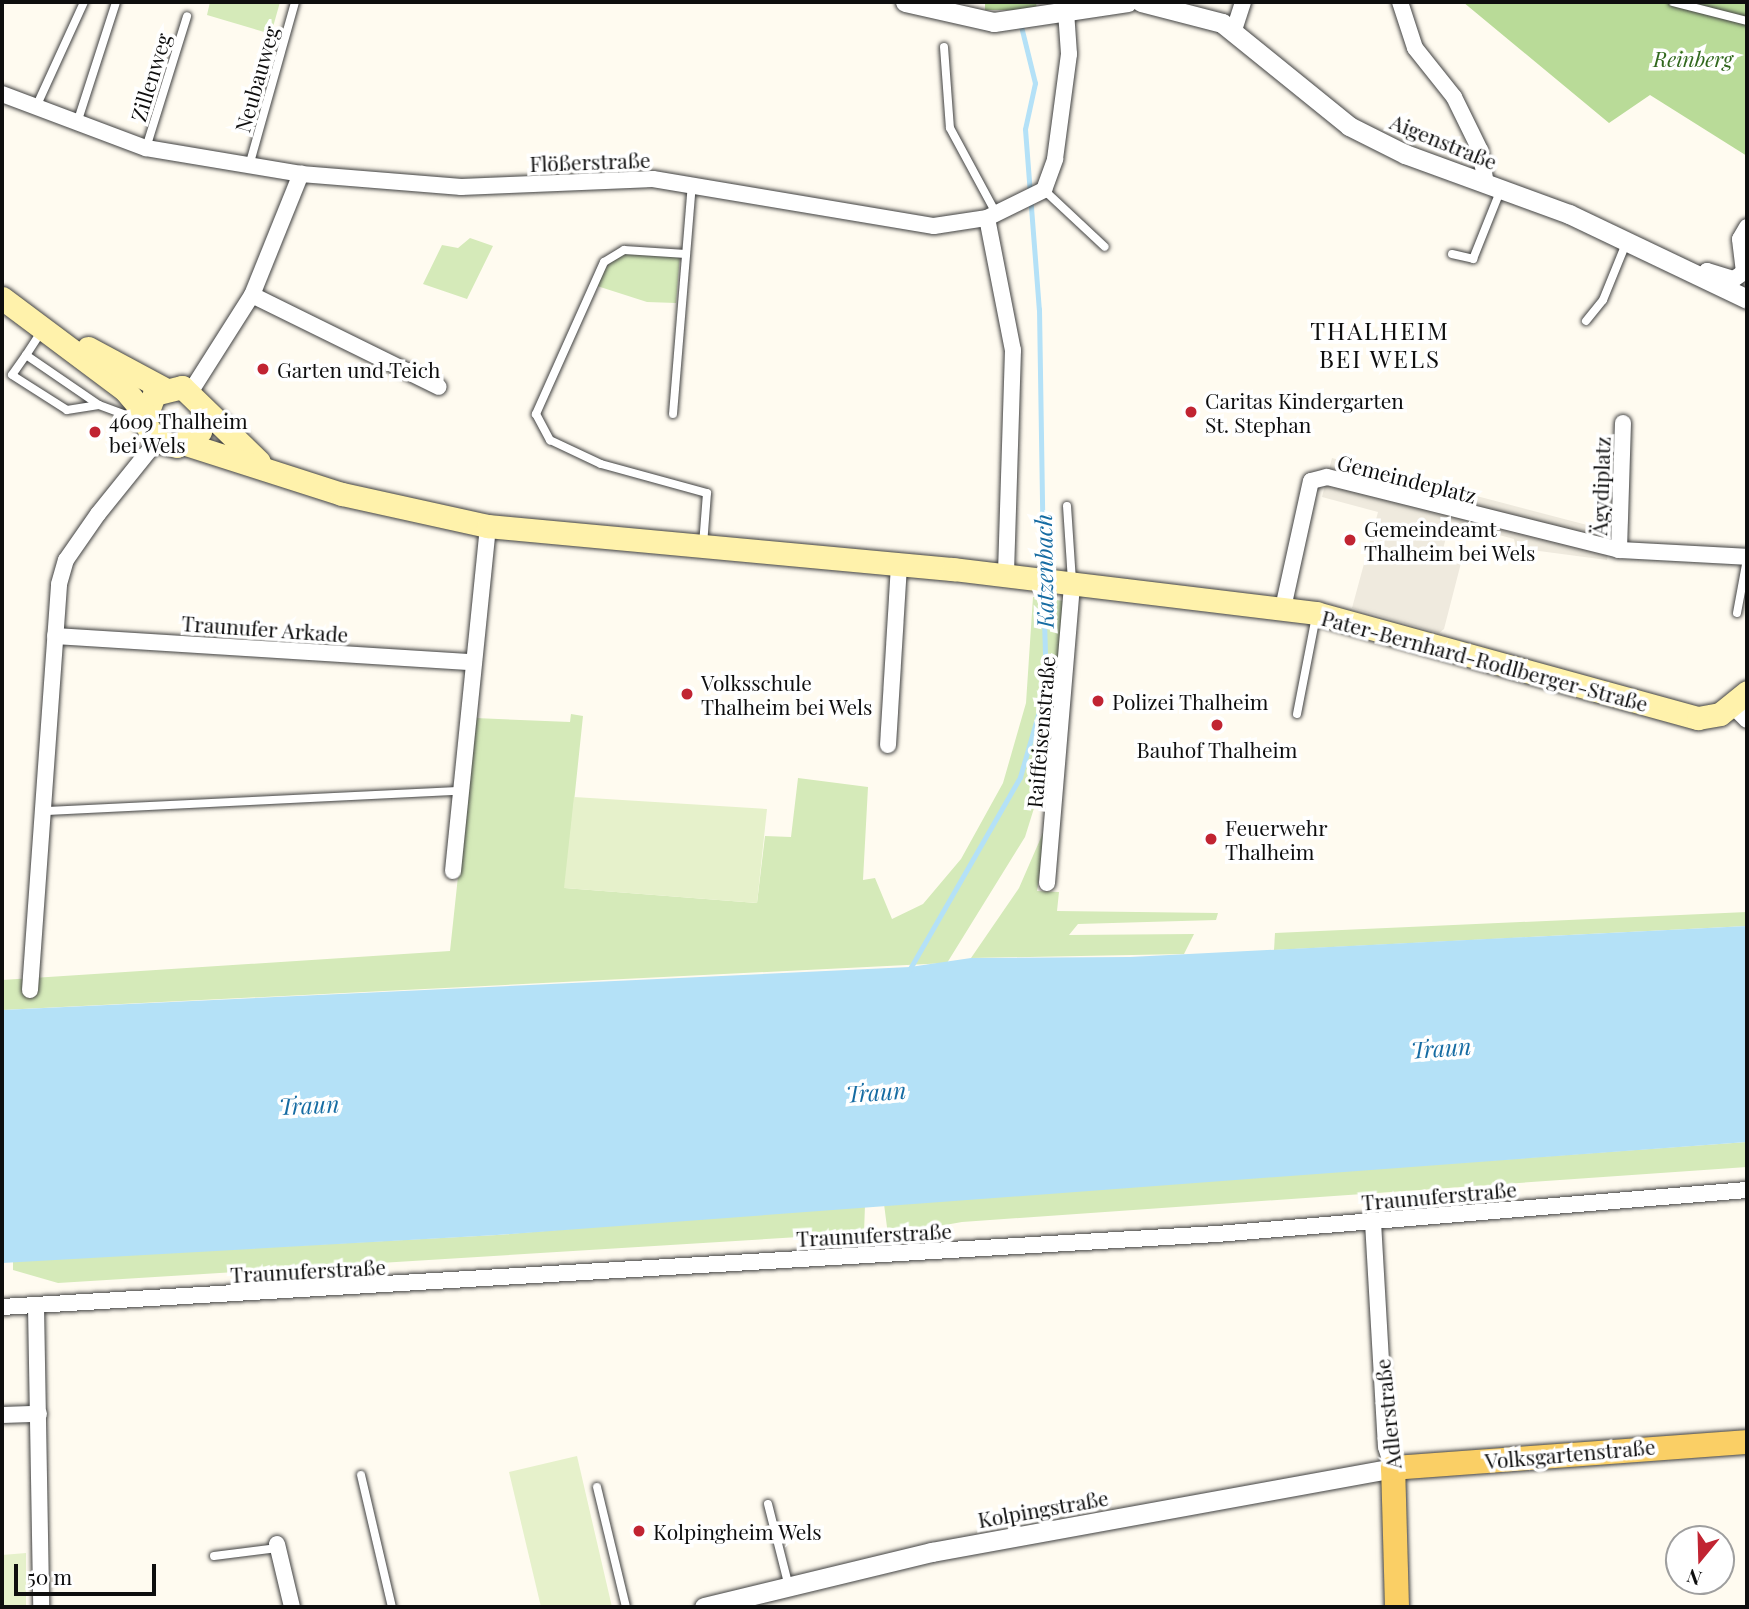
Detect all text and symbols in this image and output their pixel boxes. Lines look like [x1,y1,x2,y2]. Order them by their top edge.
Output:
street label: Neubauweg [229,23,283,135]
street label: Zillenweg [125,30,175,124]
park label: Reinberg [1653,45,1733,71]
street label: Aigenstraße [1387,108,1501,174]
street label: Flößerstraße [529,146,651,176]
district label: THALHEIM BEI WELS [1311,317,1449,373]
place label: Garten und Teich [277,356,441,382]
marker: Garten und Teich [255,361,271,377]
place label: Caritas Kindergarten St. Stephan [1205,387,1404,437]
marker: Caritas Kindergarten St. Stephan [1183,404,1199,420]
place label: 4609 Thalheim bei Wels [109,407,248,457]
marker: 4609 Thalheim bei Wels [87,424,103,440]
street label: Ägydiplatz [1586,436,1614,536]
street label: Gemeindeplatz [1335,449,1479,507]
water label: Katzenbach [1029,514,1059,628]
place label: Gemeindeamt Thalheim bei Wels [1364,515,1536,565]
marker: Gemeindeamt Thalheim bei Wels [1342,532,1358,548]
street label: Pater-Bernhard-Rodlberger-Straße [1319,604,1651,716]
street label: Traunufer Arkade [180,610,350,646]
street label: Raiffeisenstraße [1021,655,1059,809]
place label: Volksschule Thalheim bei Wels [701,669,873,719]
marker: Volksschule Thalheim bei Wels [679,686,695,702]
place label: Polizei Thalheim [1112,688,1269,714]
marker: Polizei Thalheim [1090,693,1106,709]
marker: Bauhof Thalheim [1209,717,1225,733]
place label: Bauhof Thalheim [1136,736,1298,762]
place label: Feuerwehr Thalheim [1225,814,1328,864]
marker: Feuerwehr Thalheim [1203,831,1219,847]
water label: Traun [1410,1032,1472,1064]
water label: Traun [845,1076,907,1108]
water label: Traun [278,1090,340,1120]
street label: Traunuferstraße [1360,1176,1518,1214]
street label: Traunuferstraße [796,1217,952,1251]
street label: Traunuferstraße [230,1253,386,1287]
street label: Adlerstraße [1369,1358,1405,1470]
street label: Volksgartenstraße [1484,1433,1656,1473]
street label: Kolpingstraße [976,1484,1110,1532]
place label: Kolpingheim Wels [653,1518,822,1544]
marker: Kolpingheim Wels [631,1523,647,1539]
north arrow [1665,1525,1735,1595]
scale bar [18,1550,159,1594]
text: 50 m [27,1562,72,1590]
text: N [1683,1563,1705,1592]

